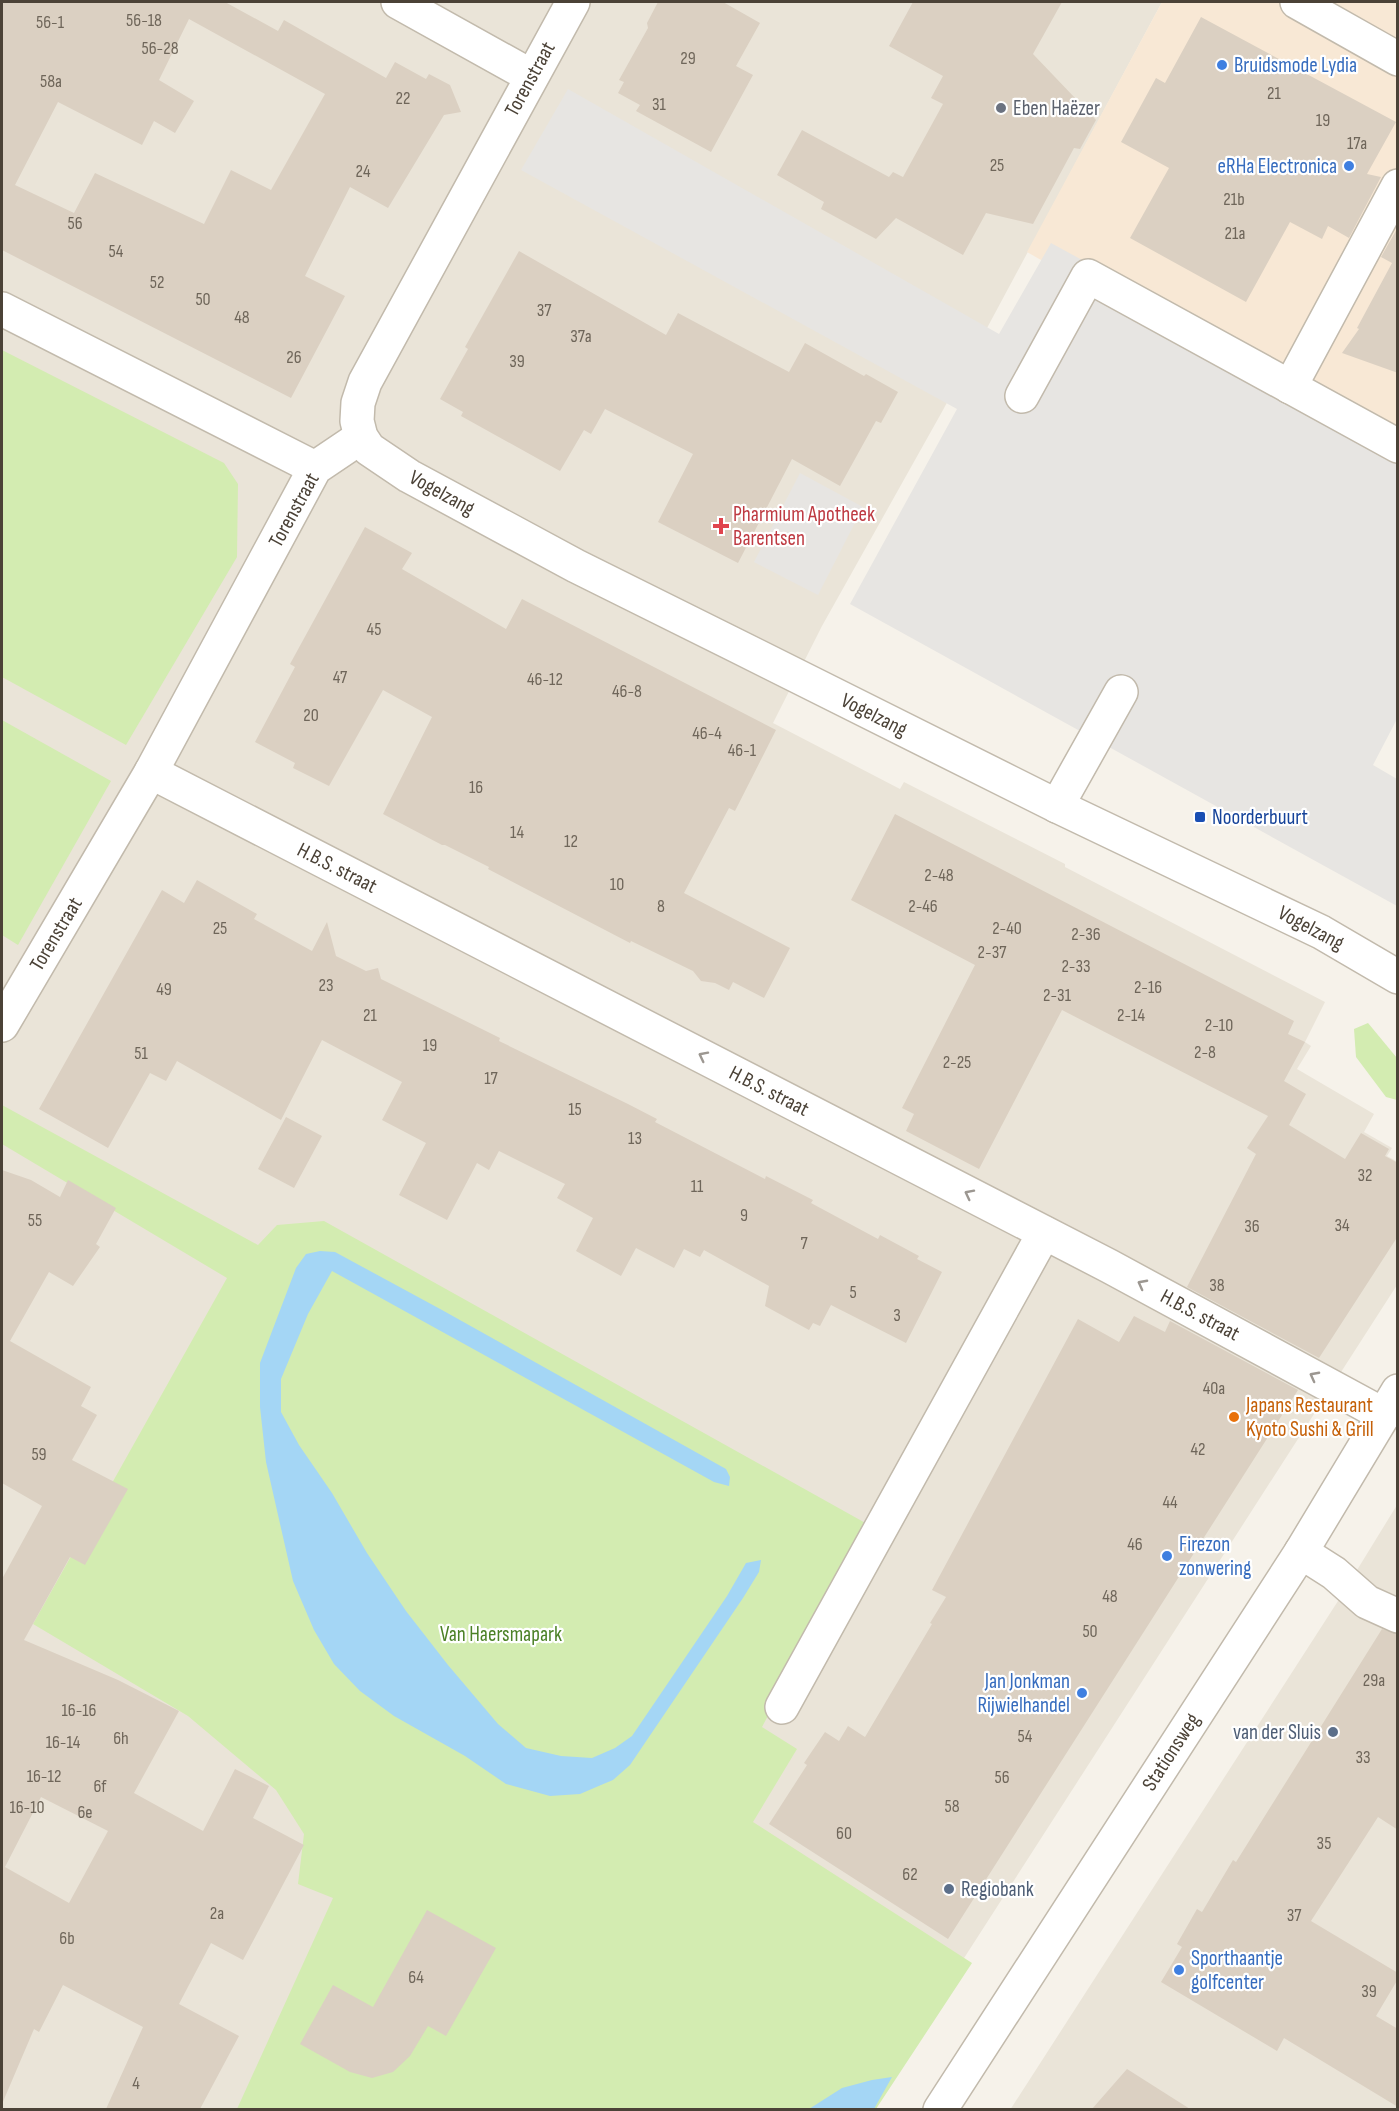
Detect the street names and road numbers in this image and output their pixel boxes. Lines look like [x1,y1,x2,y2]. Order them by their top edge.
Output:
street label: Torenstraat [499,37,561,121]
street label: Vogelzang [405,465,479,521]
street label: Torenstraat [263,468,325,552]
street label: Vogelzang [837,688,911,742]
street label: H.B.S. straat [293,837,381,899]
street label: Torenstraat [24,893,88,975]
street label: Vogelzang [1274,900,1348,956]
street label: H.B.S. straat [725,1060,813,1122]
street label: H.B.S. straat [1156,1284,1244,1346]
street label: Stationsweg [1137,1709,1205,1795]

